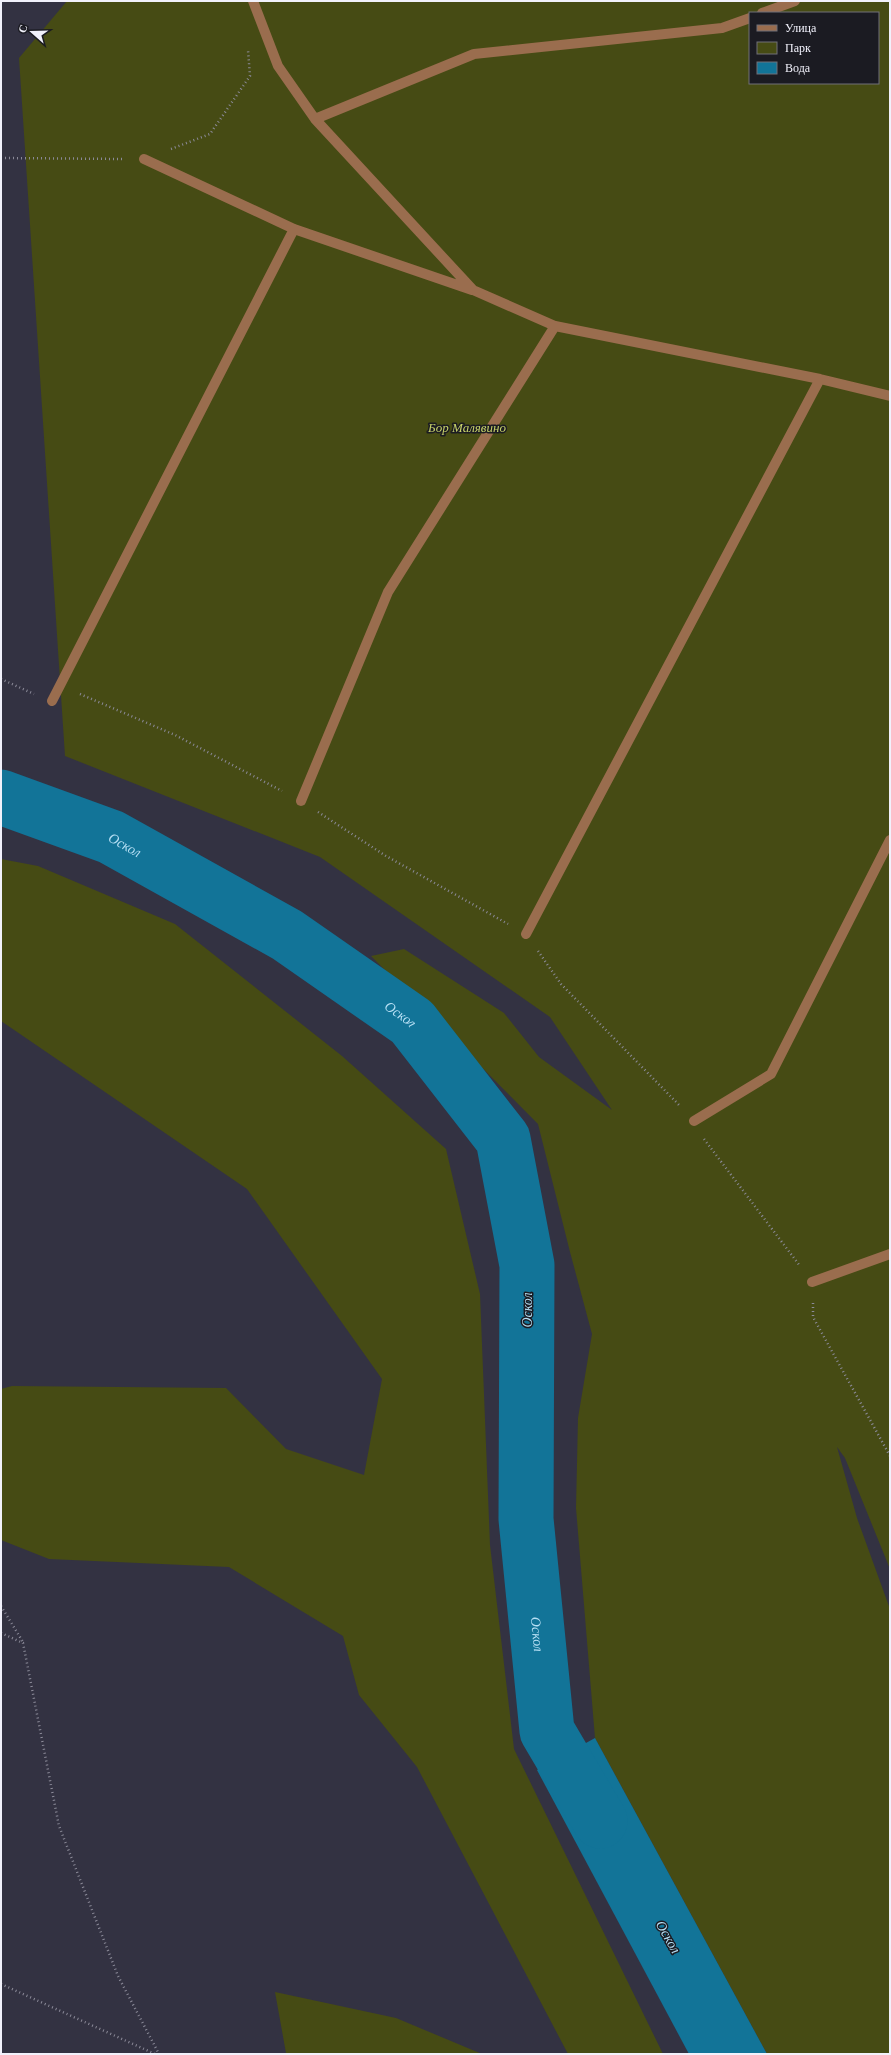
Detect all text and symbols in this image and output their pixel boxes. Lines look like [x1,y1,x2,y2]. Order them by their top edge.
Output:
north arrow [12,12,52,52]
legend [749,12,879,84]
text: Улица [785,21,817,35]
text: С [16,23,30,34]
text: Парк [785,41,811,55]
text: Вода [785,61,811,75]
park label: Бор Малявино [427,420,506,435]
water label: Оскол [106,830,144,860]
water label: Оскол [382,998,420,1030]
water label: Оскол [520,1292,535,1328]
water label: Оскол [528,1616,547,1652]
water label: Оскол [653,1918,683,1956]

